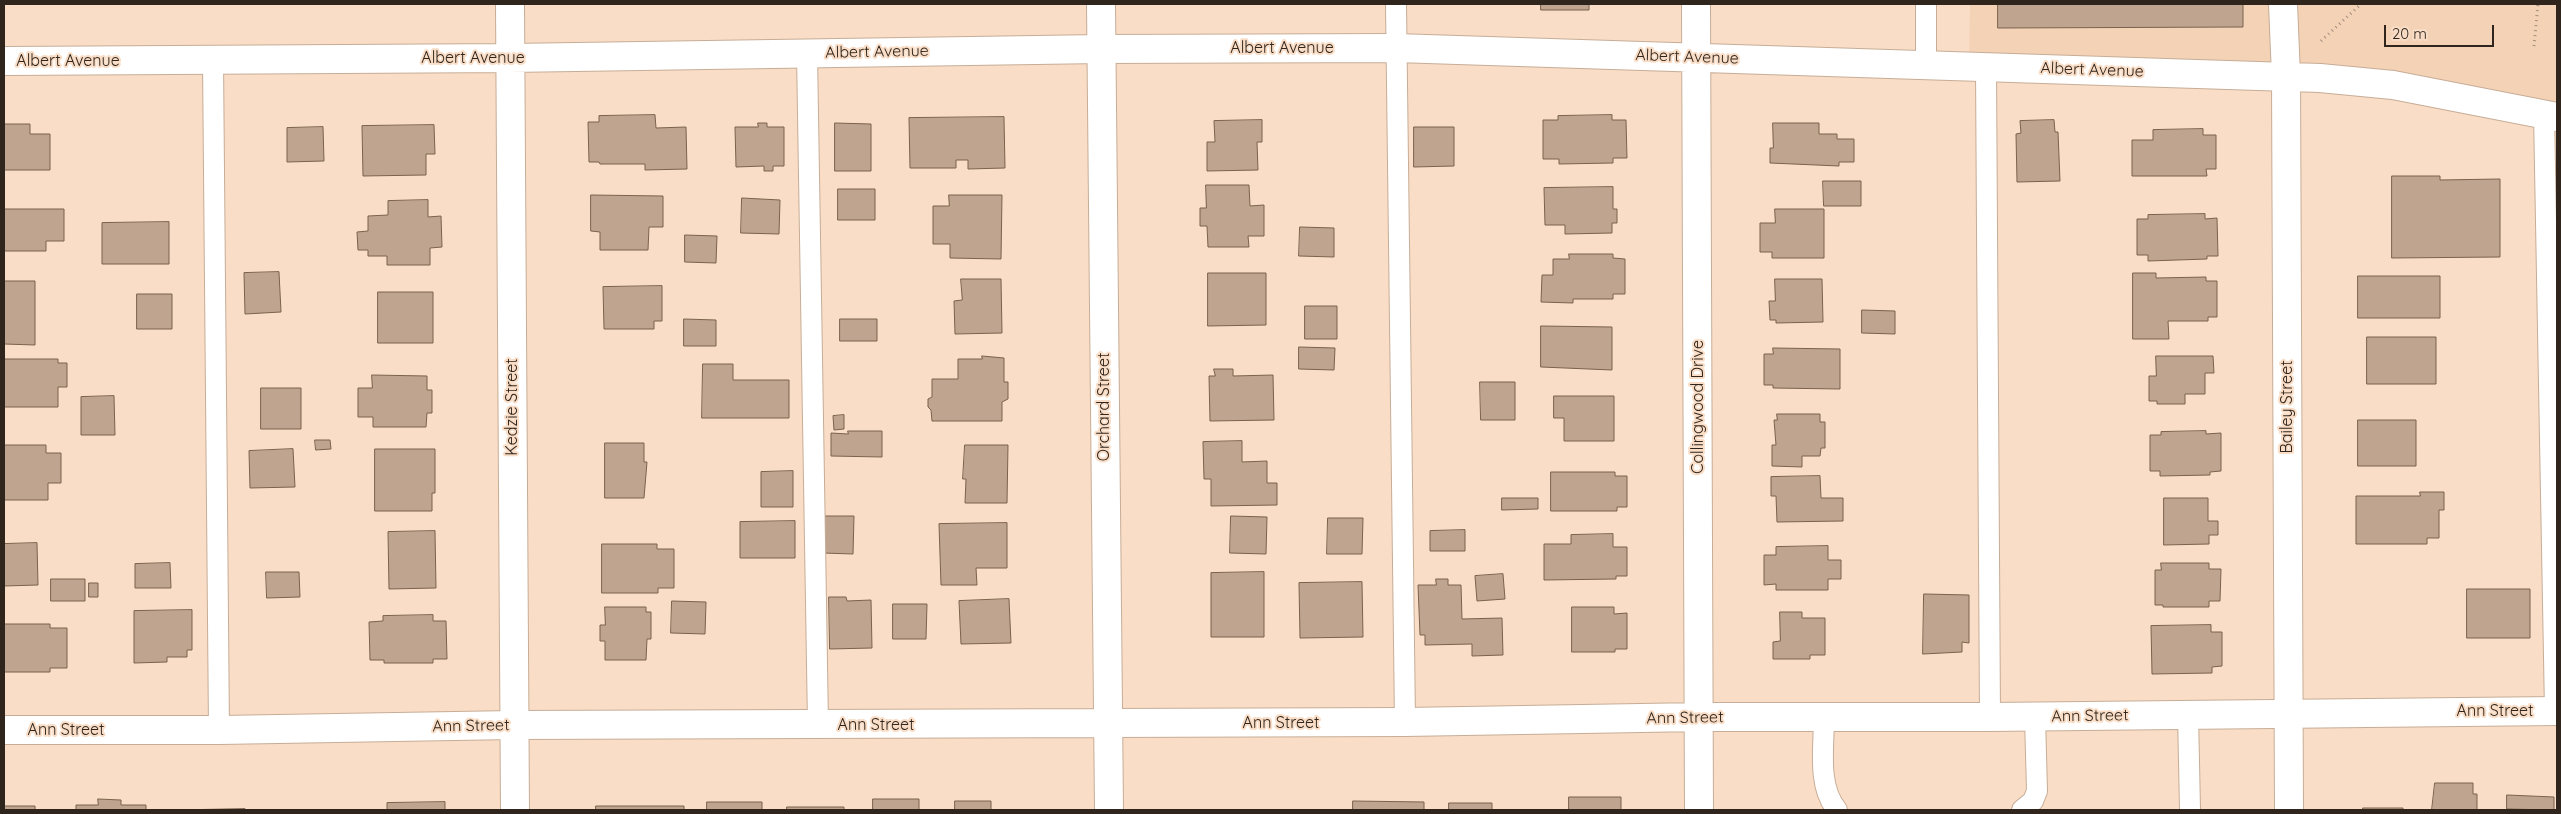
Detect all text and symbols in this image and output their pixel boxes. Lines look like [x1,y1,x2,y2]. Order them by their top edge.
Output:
scale bar [2386,15,2496,47]
text: 20 m [2392,24,2427,43]
street label: Albert Avenue [1230,38,1334,58]
street label: Albert Avenue [825,41,929,63]
street label: Albert Avenue [1635,46,1739,68]
street label: Albert Avenue [421,48,525,68]
street label: Albert Avenue [16,51,120,71]
street label: Albert Avenue [2040,59,2144,81]
street label: Collingwood Drive [1688,340,1708,474]
street label: Orchard Street [1094,353,1114,461]
street label: Kedzie Street [502,358,522,456]
street label: Bailey Street [2277,360,2297,454]
street label: Ann Street [2457,701,2533,721]
street label: Ann Street [2051,706,2129,726]
street label: Ann Street [1646,708,1724,728]
street label: Ann Street [1243,713,1319,733]
street label: Ann Street [838,715,914,735]
street label: Ann Street [432,716,510,736]
street label: Ann Street [28,720,104,740]

